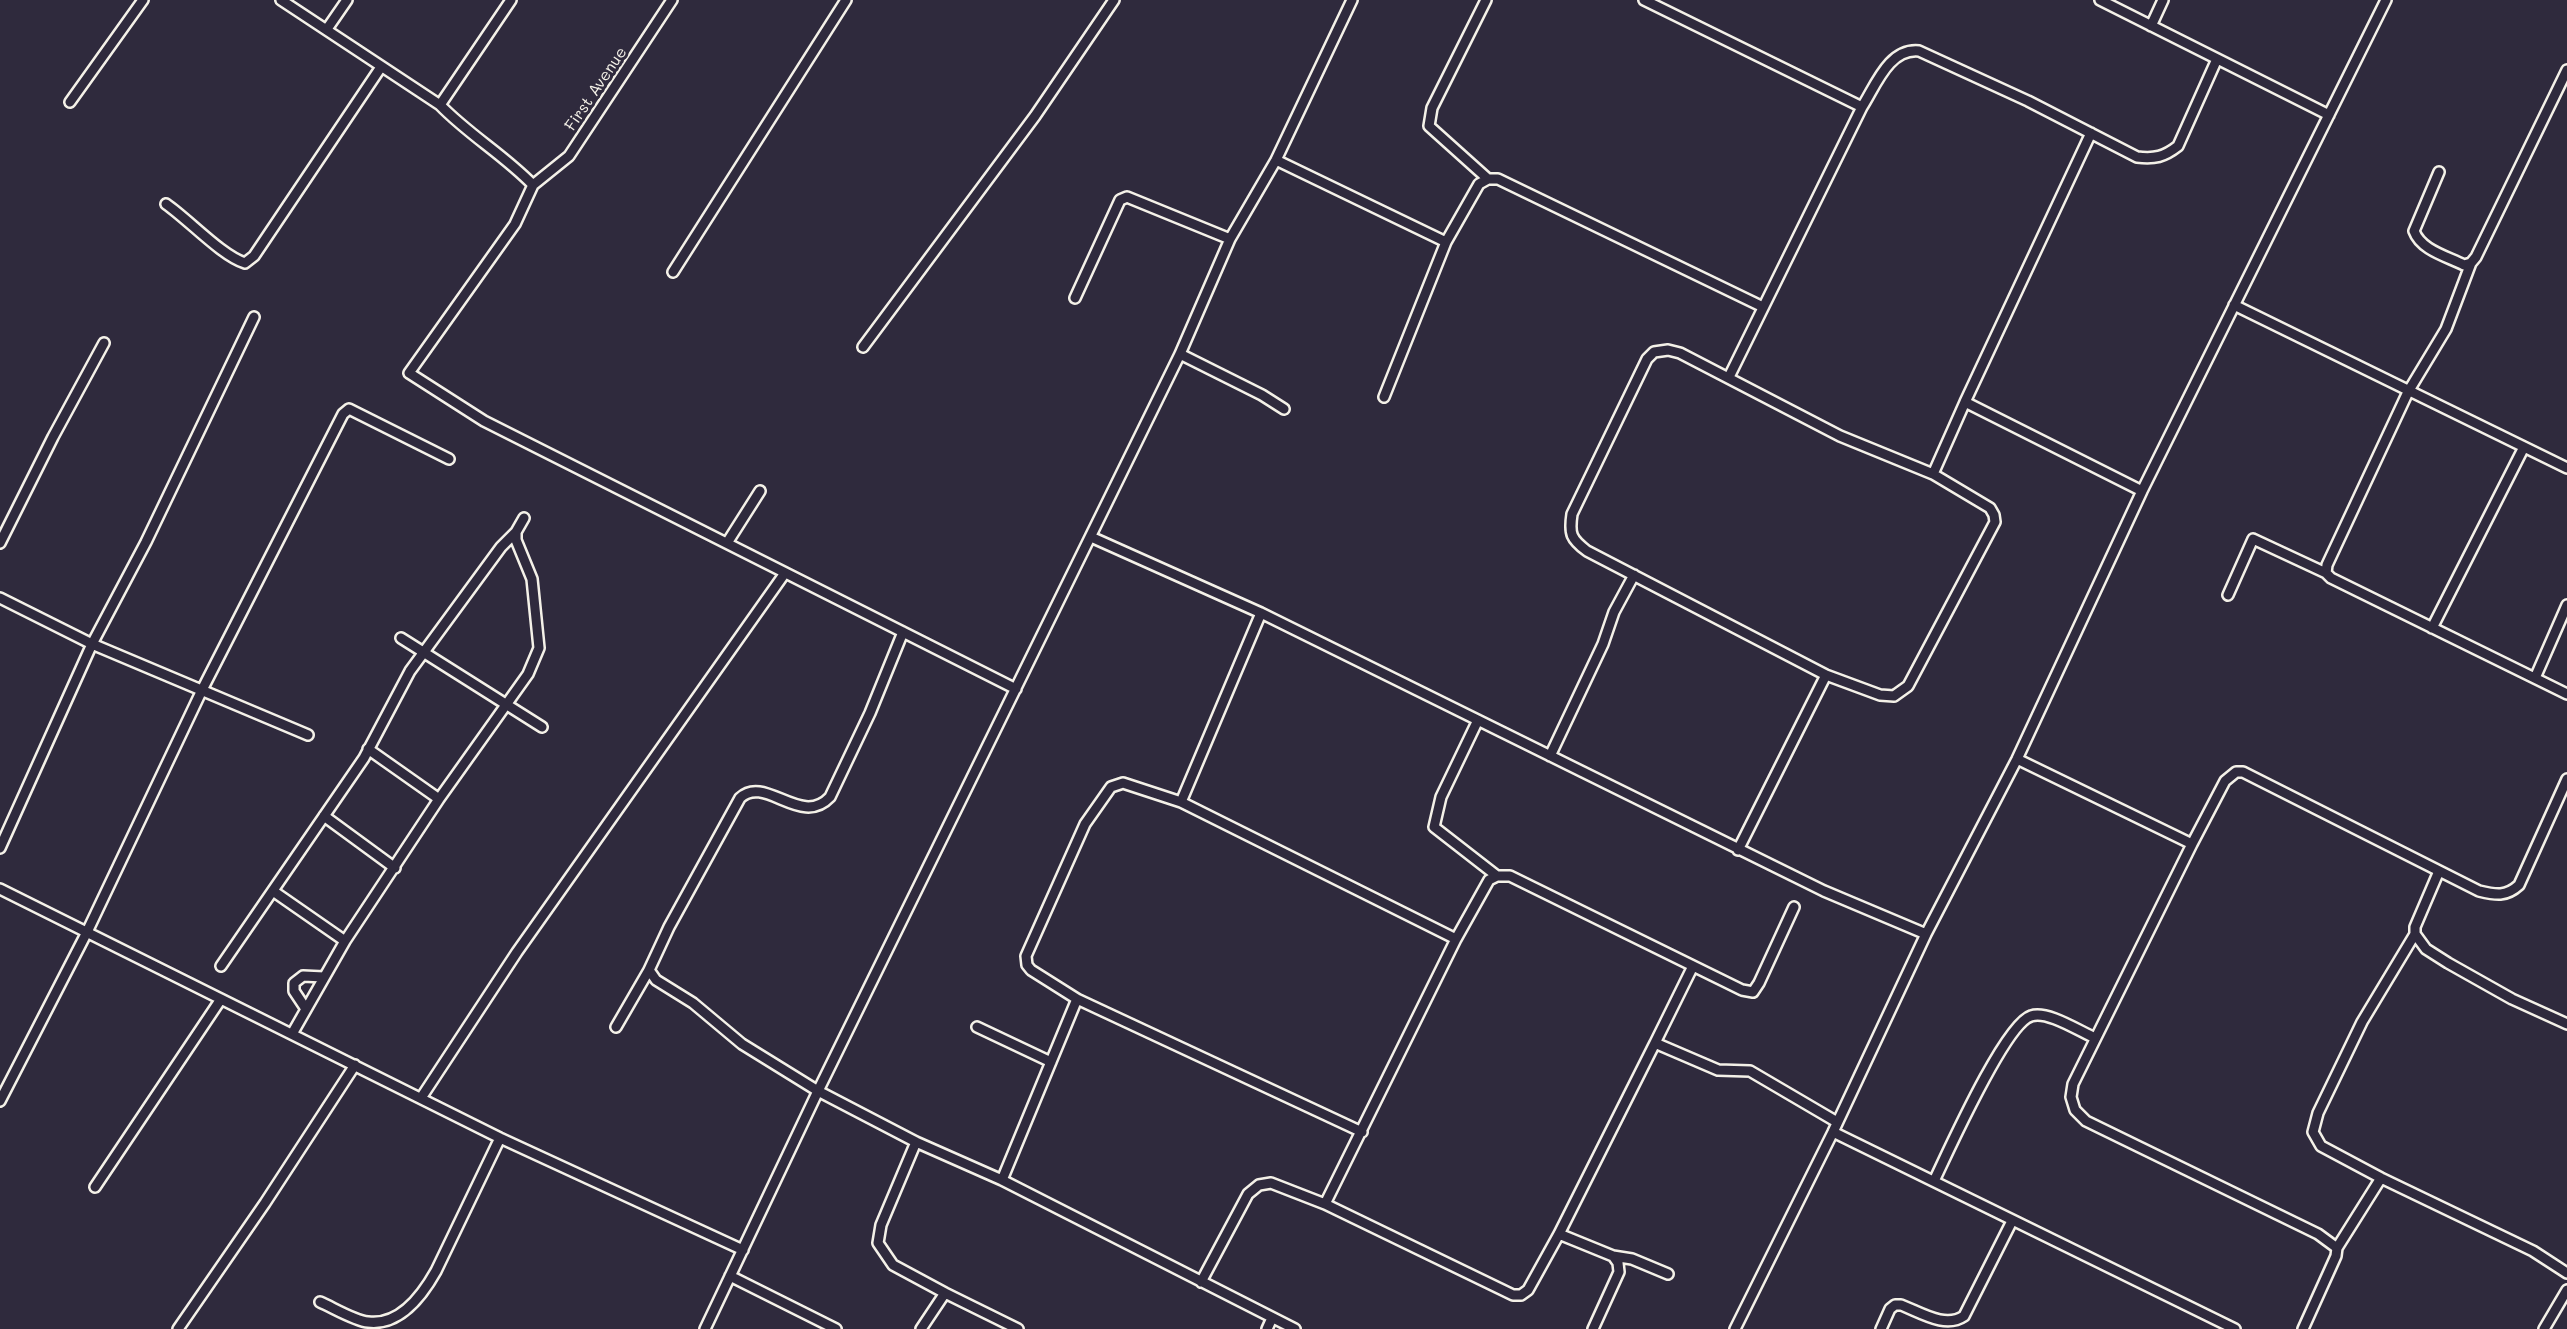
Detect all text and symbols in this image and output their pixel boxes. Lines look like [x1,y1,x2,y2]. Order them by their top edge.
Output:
street label: First Avenue [561,43,631,135]

